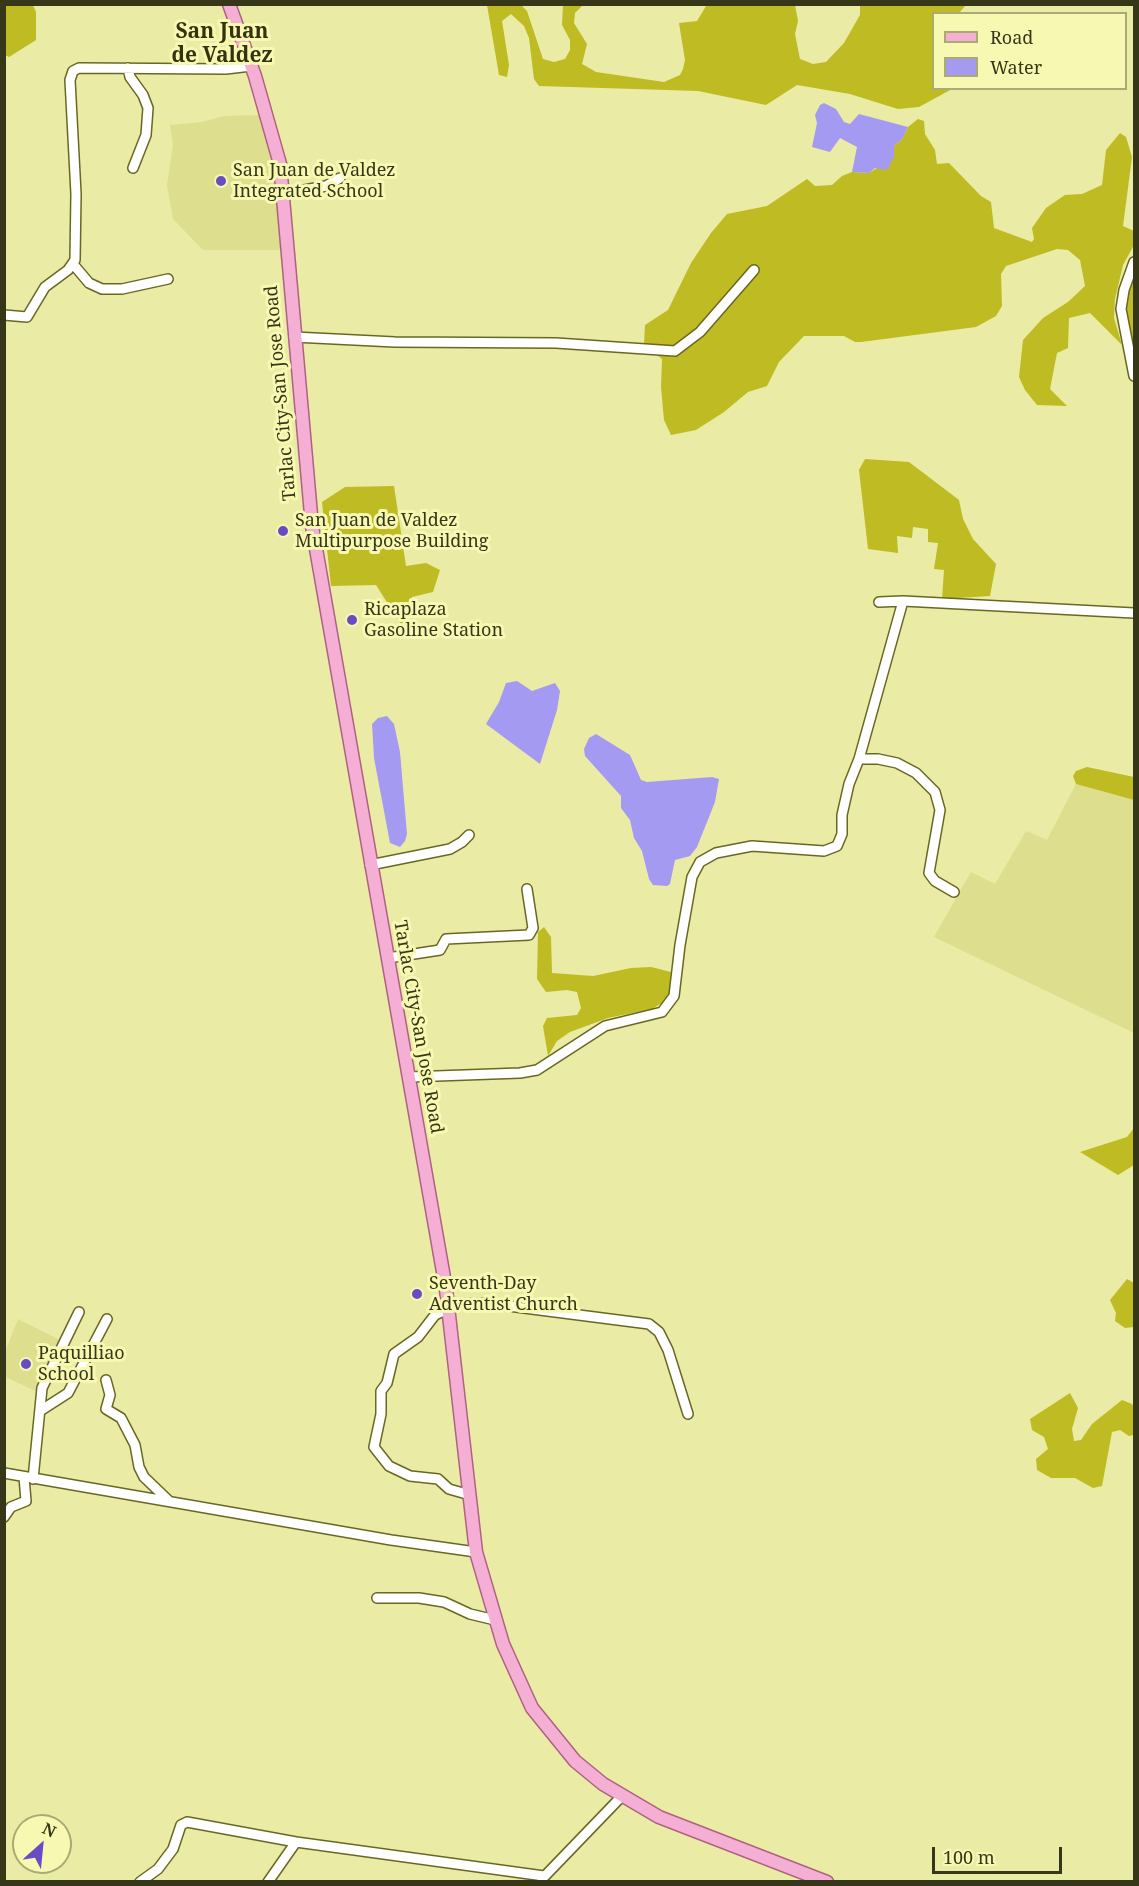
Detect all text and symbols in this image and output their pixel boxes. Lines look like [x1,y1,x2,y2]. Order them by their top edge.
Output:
legend [932,12,1127,90]
district label: San Juan de Valdez [171,19,273,69]
text: Road [990,25,1033,49]
text: Water [990,55,1042,79]
place label: San Juan de Valdez Integrated School [233,160,396,202]
marker: San Juan de Valdez Integrated School [214,174,228,188]
street label: Tarlac City-San Jose Road [261,284,301,502]
place label: San Juan de Valdez Multipurpose Building [295,510,488,552]
marker: San Juan de Valdez Multipurpose Building [276,524,290,538]
place label: Ricaplaza Gasoline Station [364,599,503,642]
marker: Ricaplaza Gasoline Station [345,613,359,627]
street label: Tarlac City-San Jose Road [389,919,447,1135]
place label: Seventh-Day Adventist Church [429,1273,578,1316]
marker: Seventh-Day Adventist Church [410,1287,424,1301]
place label: Paquilliao School [38,1343,125,1386]
marker: Paquilliao School [19,1357,33,1371]
north arrow [12,1814,72,1874]
text: N [39,1817,60,1842]
scale bar [935,1835,1066,1873]
text: 100 m [943,1845,995,1869]

